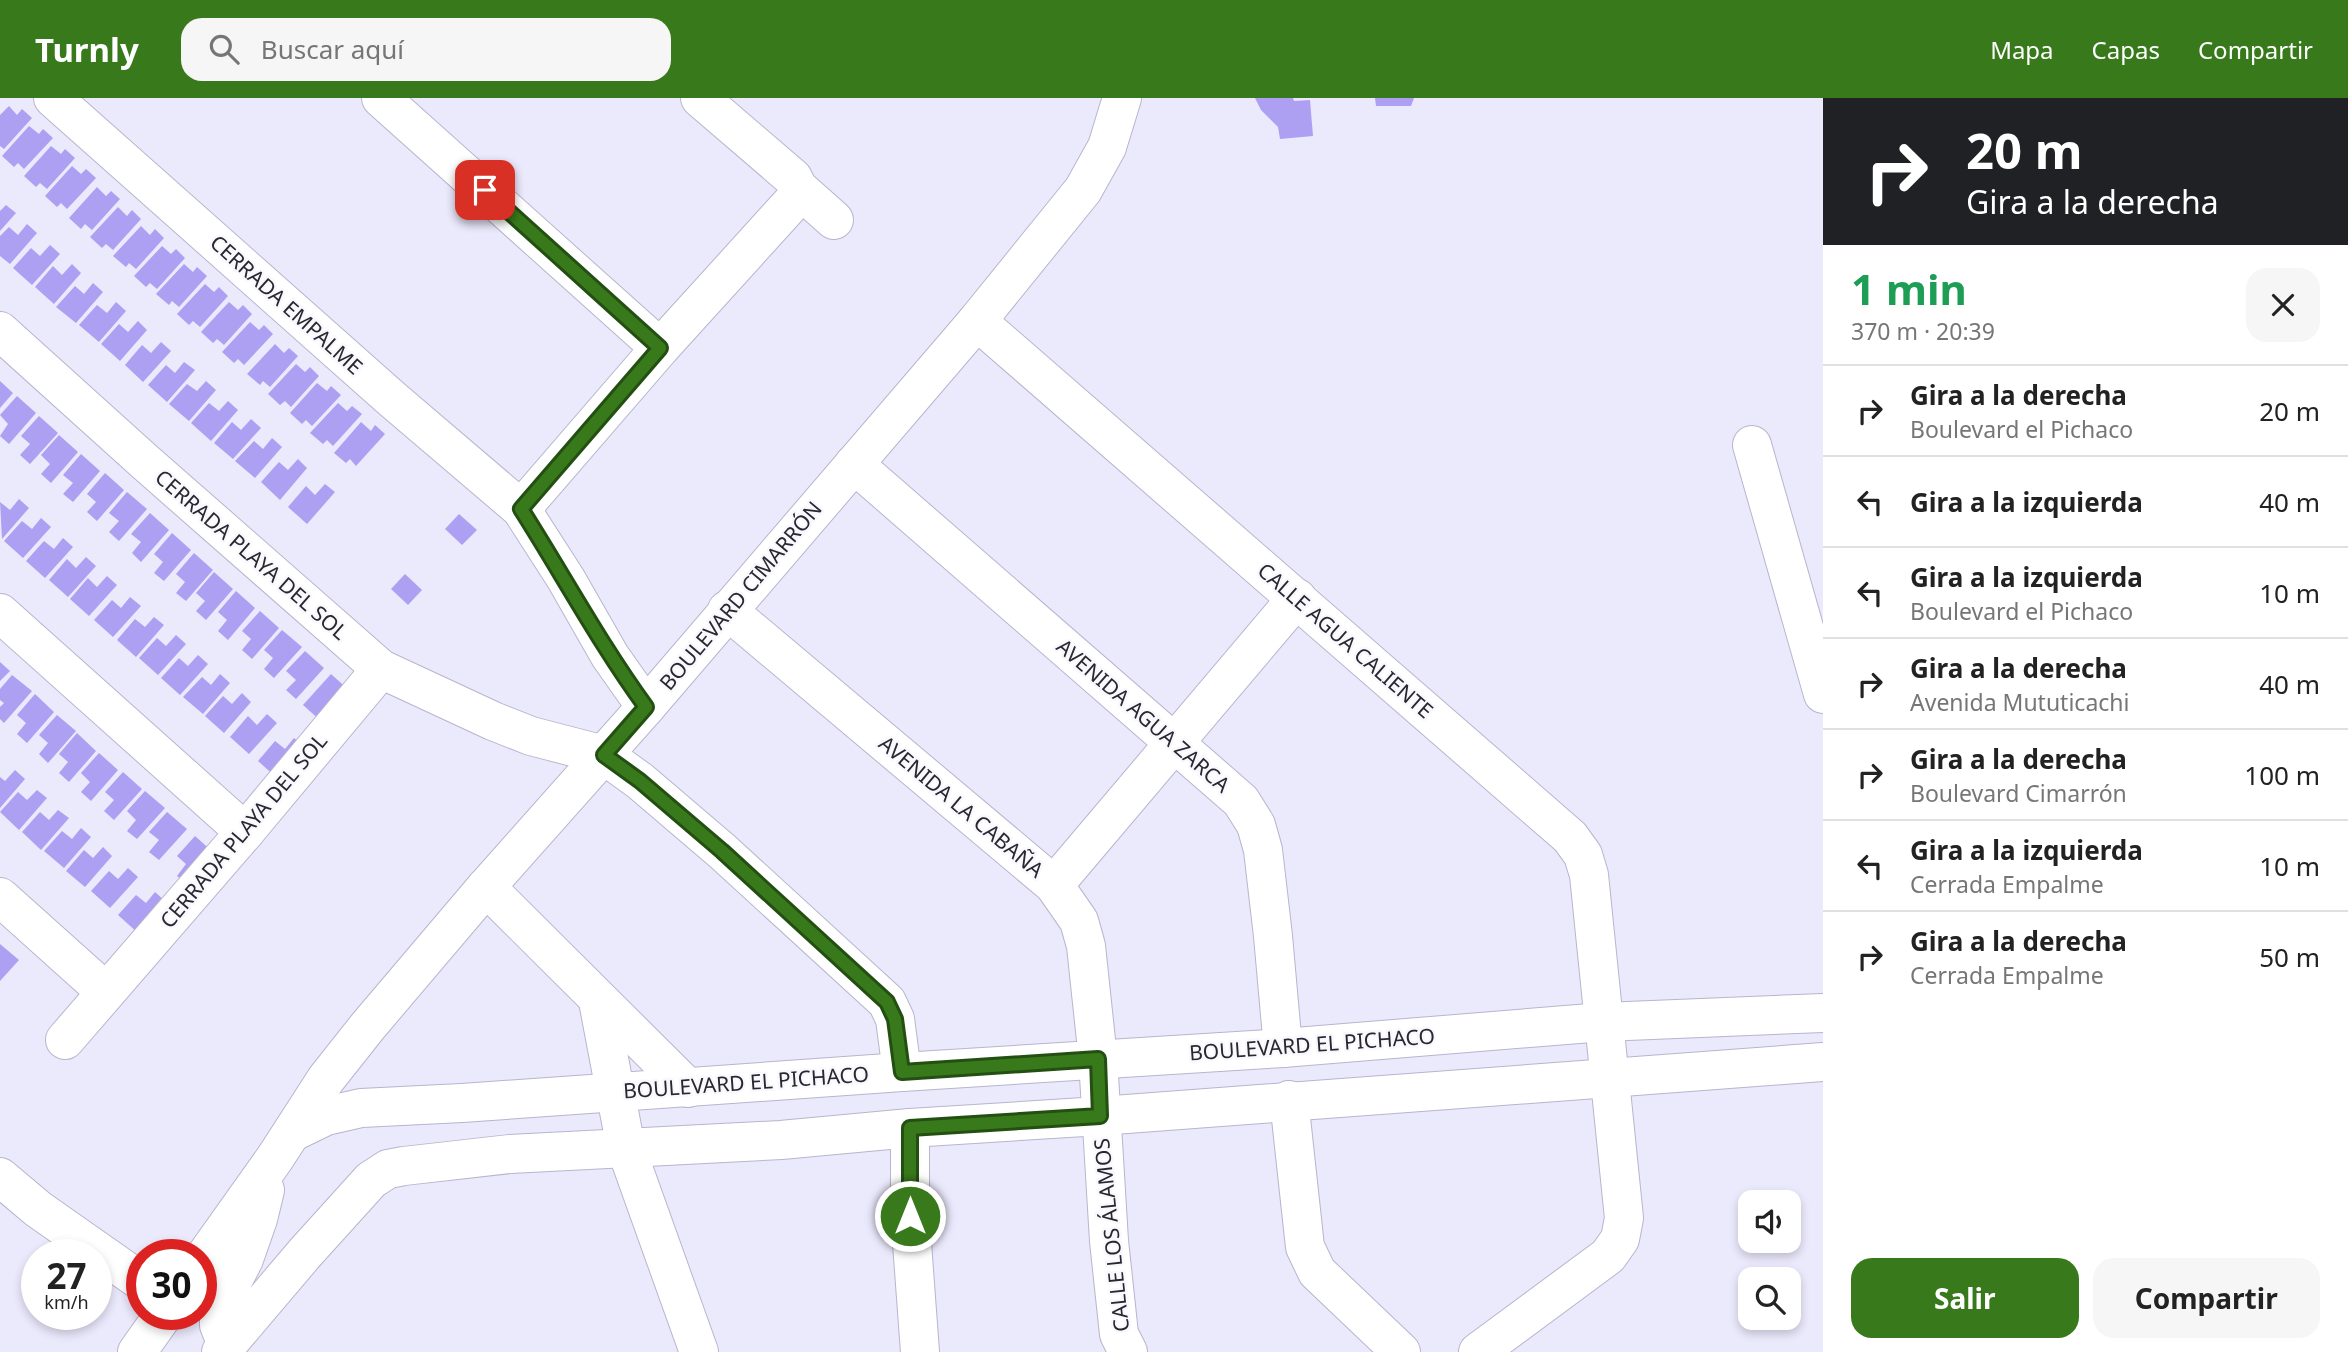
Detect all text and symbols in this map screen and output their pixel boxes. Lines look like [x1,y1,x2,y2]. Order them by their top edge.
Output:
search box [181,18,671,81]
text: Turnly [35,27,139,72]
icon: search [205,30,243,68]
text: Buscar aquí [261,31,404,67]
text: Mapa [1990,33,2054,66]
text: Capas [2092,33,2160,66]
text: Compartir [2198,33,2313,66]
text: 20 m [1966,117,2083,183]
icon: right [1851,126,1942,217]
pin [455,160,515,220]
icon: arrive [466,171,504,209]
text: Gira a la derecha [1966,180,2219,223]
street label: CERRADA EMPALME [205,228,369,380]
text: 1 min [1851,260,1967,317]
button: close [2246,268,2320,342]
text: 370 m · 20:39 [1851,315,1995,347]
text: Gira a la derecha [1910,377,2127,413]
icon: right [1851,392,1889,430]
text: 20 m [2259,393,2320,429]
text: Boulevard el Pichaco [1910,413,2133,445]
street label: CERRADA PLAYA DEL SOL [150,463,354,646]
icon: left [1851,483,1889,521]
text: Gira a la izquierda [1910,484,2143,520]
text: 40 m [2259,484,2320,520]
street label: BOULEVARD CIMARRÓN [653,495,828,696]
street label: CALLE AGUA CALIENTE [1252,556,1439,724]
text: Gira a la izquierda [1910,559,2143,595]
icon: left [1851,574,1889,612]
text: 10 m [2259,575,2320,611]
text: Boulevard el Pichaco [1910,595,2133,627]
street label: AVENIDA AGUA ZARCA [1051,632,1237,799]
text: Gira a la derecha [1910,650,2127,686]
icon: right [1851,665,1889,703]
text: 40 m [2259,666,2320,702]
text: Avenida Mututicachi [1910,686,2130,718]
street label: CERRADA PLAYA DEL SOL [153,727,333,934]
street label: AVENIDA LA CABAÑA [873,729,1050,884]
text: Gira a la derecha [1910,741,2127,777]
icon: right [1851,756,1889,794]
text: 100 m [2244,757,2320,793]
text: Boulevard Cimarrón [1910,777,2127,809]
text: Gira a la izquierda [1910,832,2143,868]
icon: left [1851,847,1889,885]
text: 10 m [2259,848,2320,884]
text: Cerrada Empalme [1910,868,2104,900]
text: Gira a la derecha [1910,923,2127,959]
icon: right [1851,938,1889,976]
text: 50 m [2259,939,2320,975]
text: Cerrada Empalme [1910,959,2104,991]
street label: BOULEVARD EL PICHACO [1188,1021,1436,1067]
street label: BOULEVARD EL PICHACO [622,1059,870,1105]
street label: CALLE LOS ÁLAMOS [1087,1137,1135,1333]
position arrow [873,1179,947,1253]
map controls [1738,1190,1801,1330]
button: sound [1738,1190,1801,1253]
speed limit sign: 30 [126,1239,217,1330]
text: 27 [46,1252,87,1299]
button: Salir [1851,1258,2079,1338]
button: Compartir [2093,1258,2320,1338]
button: search [1738,1267,1801,1330]
text: km/h [44,1290,89,1314]

